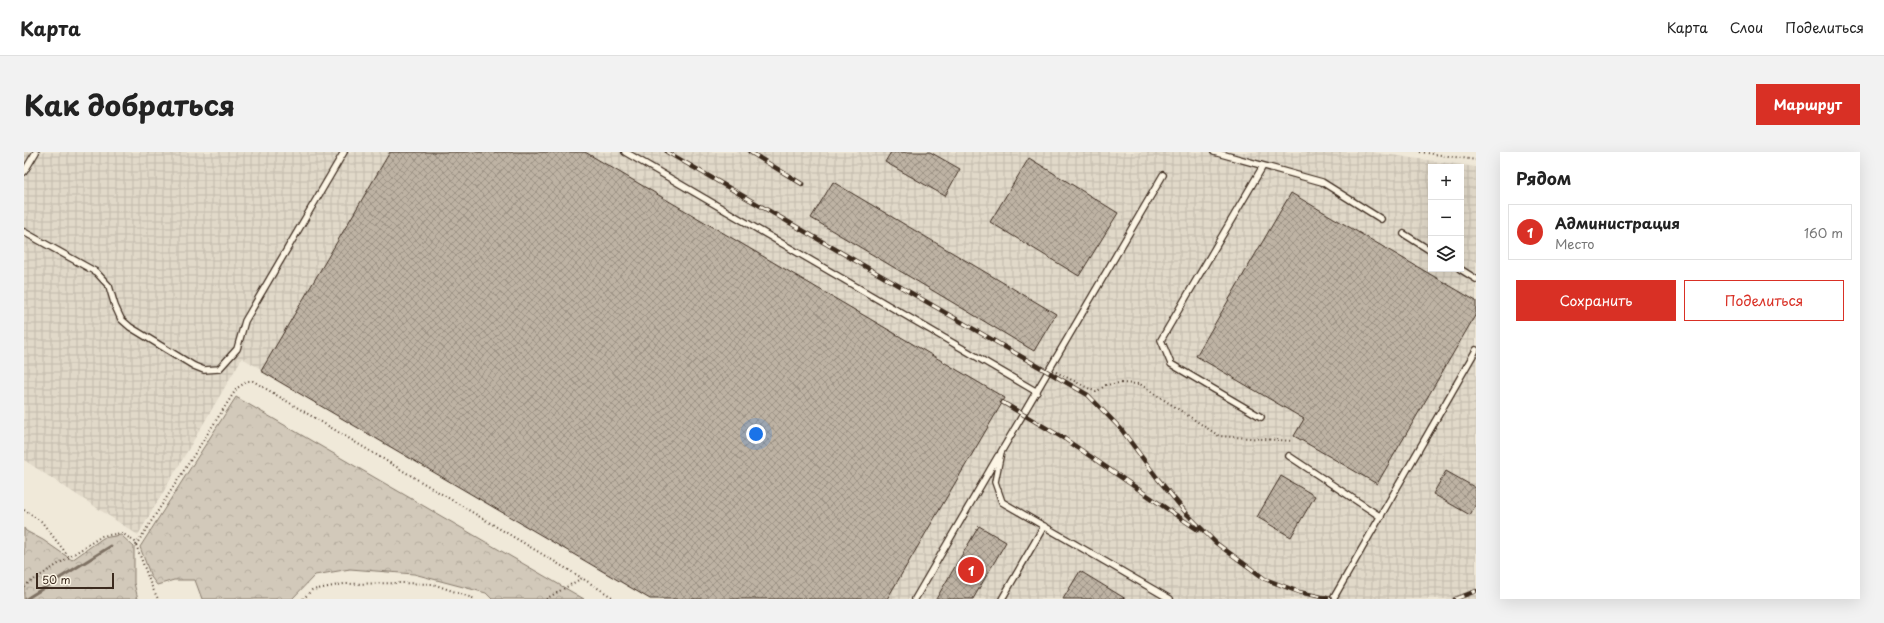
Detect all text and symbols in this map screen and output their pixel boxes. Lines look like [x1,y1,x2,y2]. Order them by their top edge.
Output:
text: Карта [20,14,81,42]
text: Карта [1667,17,1708,38]
text: Слои [1730,17,1763,38]
text: Поделиться [1785,17,1864,38]
text: Как добраться [24,83,235,126]
button: Маршрут [1756,84,1860,125]
map controls [1428,164,1464,272]
button: + [1428,164,1464,200]
text: Рядом [1516,165,1571,191]
button: − [1428,200,1464,236]
text: Администрация [1555,211,1680,234]
text: 1 [1527,223,1533,242]
text: 160 m [1804,223,1843,242]
text: Место [1555,234,1595,253]
button: layers [1428,236,1464,272]
button: Сохранить [1516,280,1676,321]
button: Поделиться [1684,280,1844,321]
your location [746,424,766,444]
pin: 1 [958,555,984,585]
scale bar [36,571,114,590]
text: 50 m [42,571,71,588]

